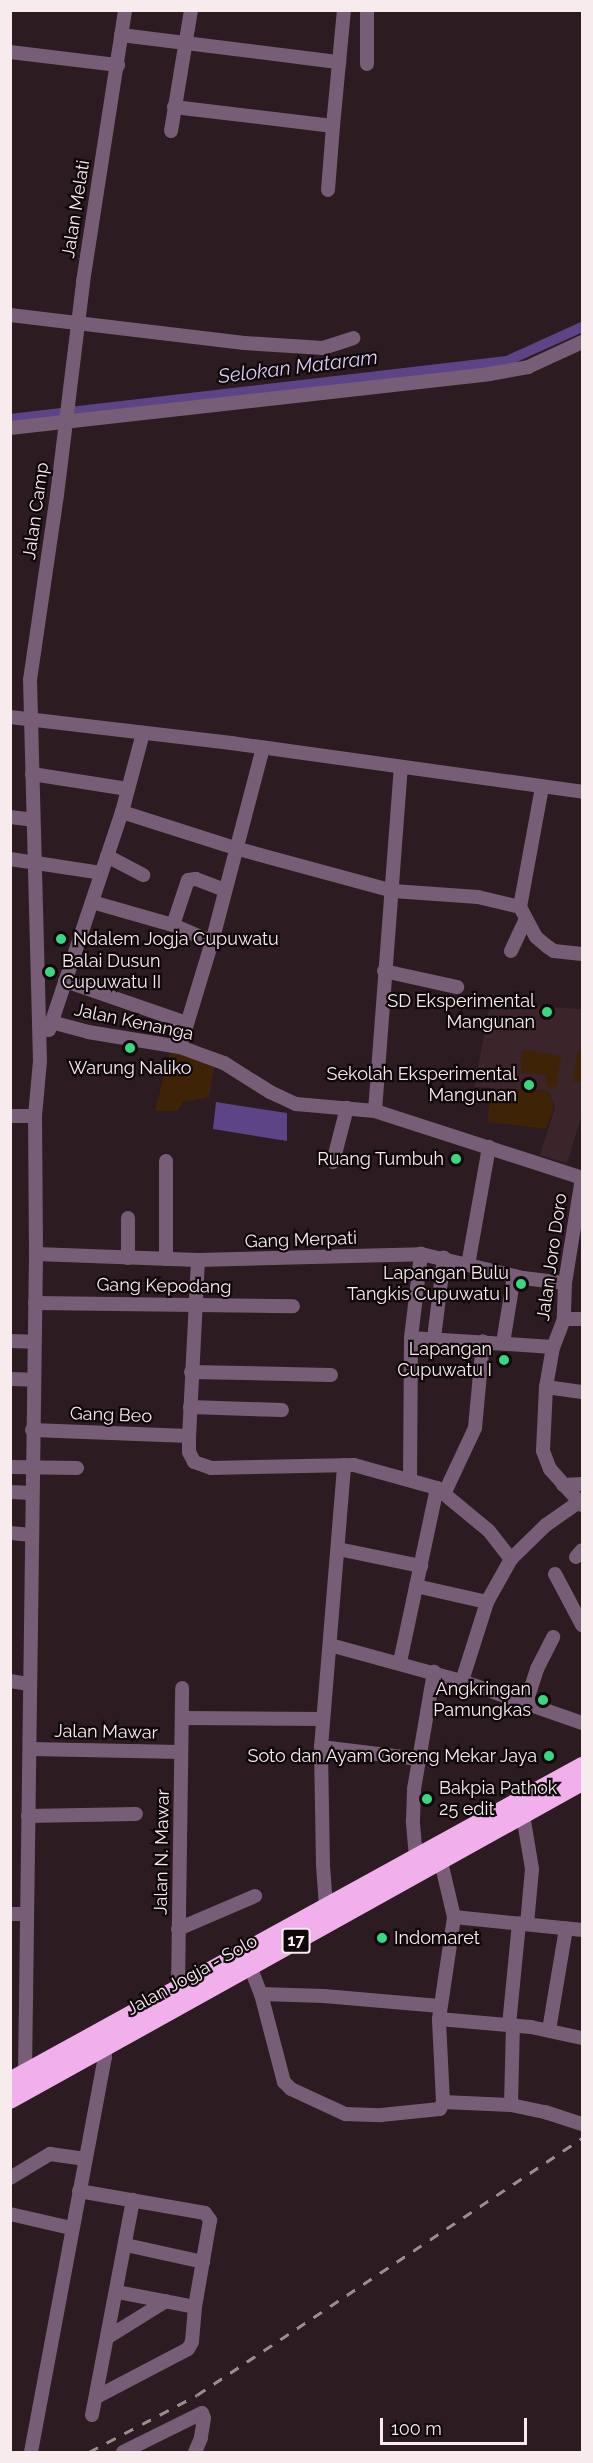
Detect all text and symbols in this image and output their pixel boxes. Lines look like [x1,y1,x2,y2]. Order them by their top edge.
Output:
street label: Jalan Melati [58,158,94,260]
water label: Selokan Mataram [217,345,379,389]
street label: Jalan Camp [18,461,54,561]
place label: Ndalem Jogja Cupuwatu [73,928,279,950]
marker: Ndalem Jogja Cupuwatu [54,932,68,946]
place label: Balai Dusun Cupuwatu II [62,951,161,994]
marker: Balai Dusun Cupuwatu II [43,965,57,979]
place label: SD Eksperimental Mangunan [387,991,535,1034]
street label: Jalan Kenanga [72,999,196,1045]
marker: SD Eksperimental Mangunan [540,1005,554,1019]
marker: Warung Naliko [123,1041,137,1055]
place label: Warung Naliko [68,1057,192,1079]
place label: Sekolah Eksperimental Mangunan [327,1064,517,1106]
marker: Sekolah Eksperimental Mangunan [522,1078,536,1092]
place label: Ruang Tumbuh [317,1148,444,1170]
marker: Ruang Tumbuh [449,1152,463,1166]
street label: Jalan Joro Doro [532,1192,572,1322]
street label: Gang Merpati [245,1227,357,1253]
place label: Lapangan Bulu Tangkis Cupuwatu I [347,1263,509,1306]
street label: Gang Kepodang [96,1274,232,1298]
marker: Lapangan Bulu Tangkis Cupuwatu I [514,1277,528,1291]
place label: Lapangan Cupuwatu I [397,1339,492,1382]
marker: Lapangan Cupuwatu I [497,1353,511,1367]
street label: Gang Beo [70,1403,152,1427]
place label: Angkringan Pamungkas [433,1679,531,1722]
marker: Angkringan Pamungkas [536,1693,550,1707]
street label: Jalan Mawar [54,1720,158,1744]
place label: Soto dan Ayam Goreng Mekar Jaya [246,1745,537,1767]
marker: Soto dan Ayam Goreng Mekar Jaya [542,1749,556,1763]
place label: Bakpia Pathok 25 edit [439,1778,557,1820]
street label: Jalan N. Mawar [150,1789,174,1915]
marker: Bakpia Pathok 25 edit [420,1792,434,1806]
place label: Indomaret [394,1927,480,1949]
road number: 17 [281,1928,311,1954]
street label: Jalan Jogja - Solo [123,1930,261,2020]
marker: Indomaret [375,1931,389,1945]
scale bar [383,2406,530,2444]
text: 100 m [391,2418,442,2439]

